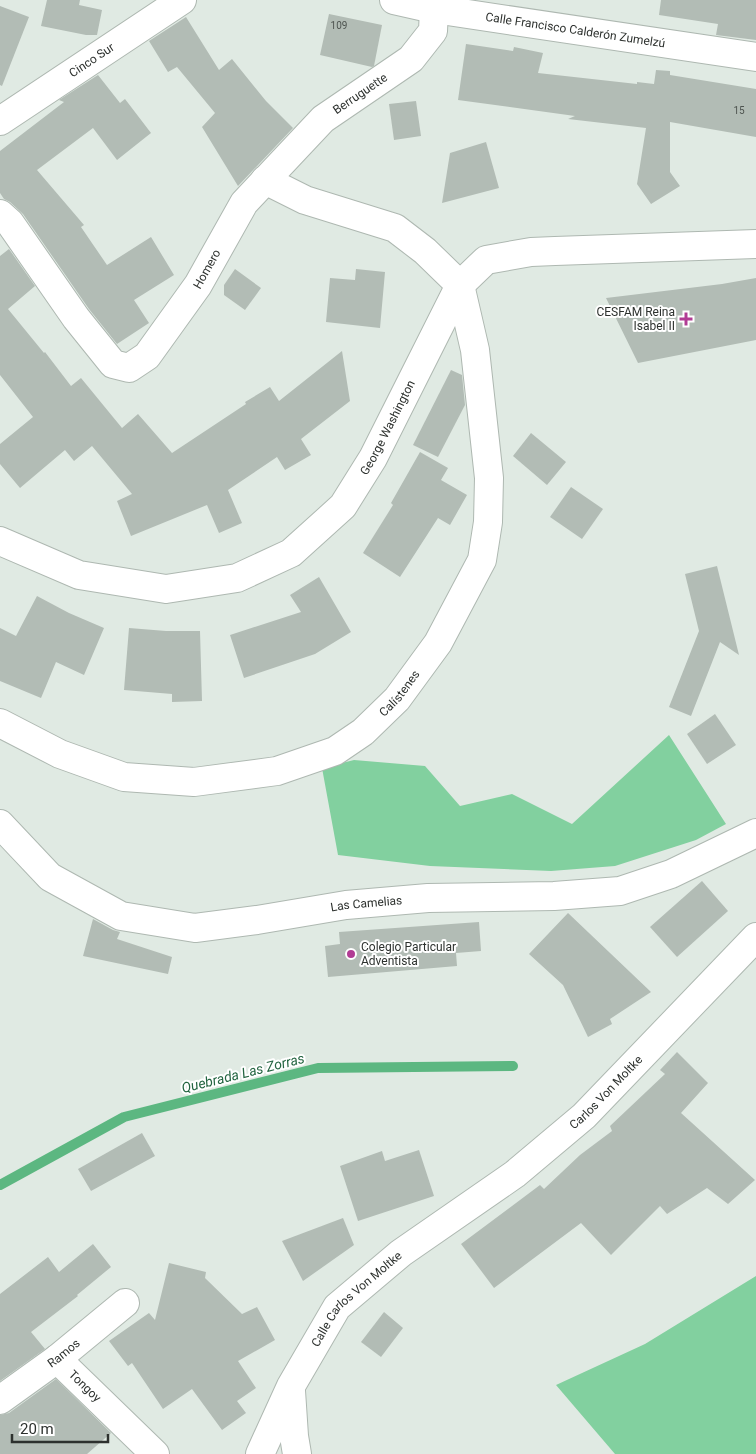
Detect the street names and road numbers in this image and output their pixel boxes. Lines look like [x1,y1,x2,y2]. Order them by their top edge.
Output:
street label: Calle Francisco Calderón Zumelzú [485,10,666,50]
street label: Cinco Sur [66,40,117,80]
street label: Berruguette [330,70,390,117]
street label: Homero [190,247,224,291]
street label: George Washington [357,378,418,478]
street label: Calístenes [376,667,423,719]
street label: Las Camelias [329,893,403,914]
street label: Carlos Von Moltke [567,1053,645,1132]
street label: Calle Carlos Von Moltke [308,1248,405,1349]
street label: Ramos [45,1336,83,1371]
street label: Tongoy [66,1367,104,1405]

